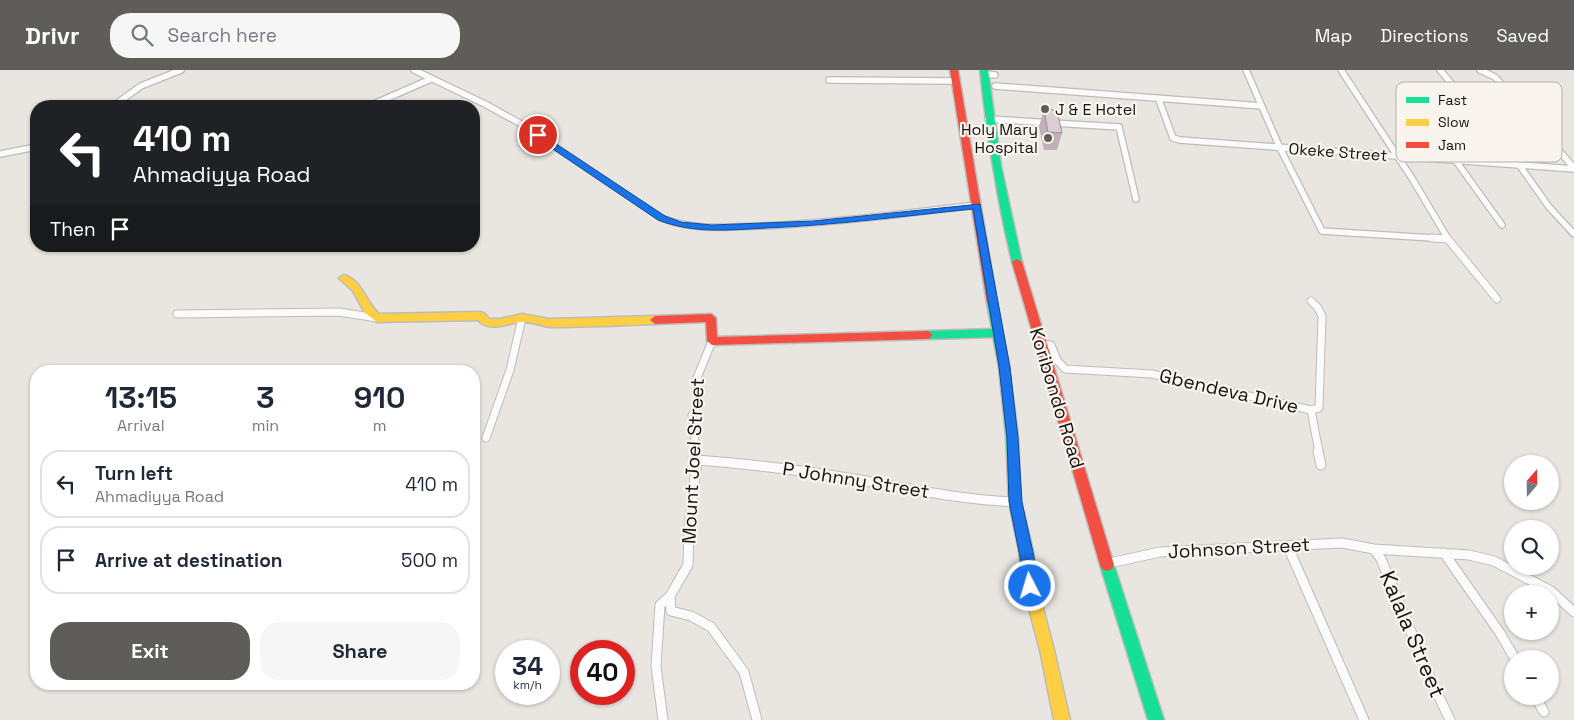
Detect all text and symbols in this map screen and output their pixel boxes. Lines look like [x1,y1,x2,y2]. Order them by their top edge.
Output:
search box [110,13,460,58]
text: Drivr [25,20,80,51]
icon: search [128,21,156,49]
text: Search here [168,23,277,48]
text: Map [1315,24,1352,47]
text: Directions [1380,24,1469,47]
text: Saved [1497,24,1549,47]
legend [1396,82,1562,162]
text: Fast [1438,91,1467,109]
place label: J & E Hotel [1055,99,1136,120]
marker: J & E Hotel [1039,103,1051,115]
text: Slow [1438,113,1470,131]
pin [517,114,559,156]
text: 410 m [133,117,231,161]
place label: Holy Mary Hospital [961,119,1038,158]
icon: left [50,120,115,185]
icon: arrive [524,121,552,149]
marker: Holy Mary Hospital [1042,132,1054,144]
text: Jam [1438,136,1466,154]
street label: Okeke Street [1288,138,1388,166]
text: Ahmadiyya Road [133,160,310,188]
icon: arrive [106,215,134,243]
text: Then [50,217,96,242]
street label: Koribondo Road [1024,325,1090,471]
street label: Gbendeva Drive [1157,363,1301,419]
street label: Mount Joel Street [676,377,710,545]
text: 13:15 [105,378,177,417]
text: 3 [256,378,275,417]
text: 910 [354,378,405,417]
text: Arrival [117,415,165,436]
text: min [252,415,279,436]
text: m [373,415,386,436]
north arrow [1504,455,1559,510]
map controls [1504,455,1559,705]
street label: P Johnny Street [781,456,931,504]
text: Turn left [95,461,173,486]
icon: left [52,470,80,498]
text: 410 m [405,472,458,497]
text: Ahmadiyya Road [95,486,224,507]
button: search [1504,520,1559,575]
street label: Johnson Street [1167,532,1311,564]
icon: arrive [52,546,80,574]
text: Arrive at destination [95,548,283,573]
text: 500 m [401,548,458,573]
position arrow [1003,559,1055,611]
street label: Kalala Street [1374,566,1452,702]
button: + [1504,585,1559,640]
button: Exit [50,622,250,680]
button: Share [260,622,460,680]
speed limit sign: 40 [570,640,635,705]
text: 34 [512,650,543,682]
button: − [1504,650,1559,705]
text: km/h [513,677,542,693]

